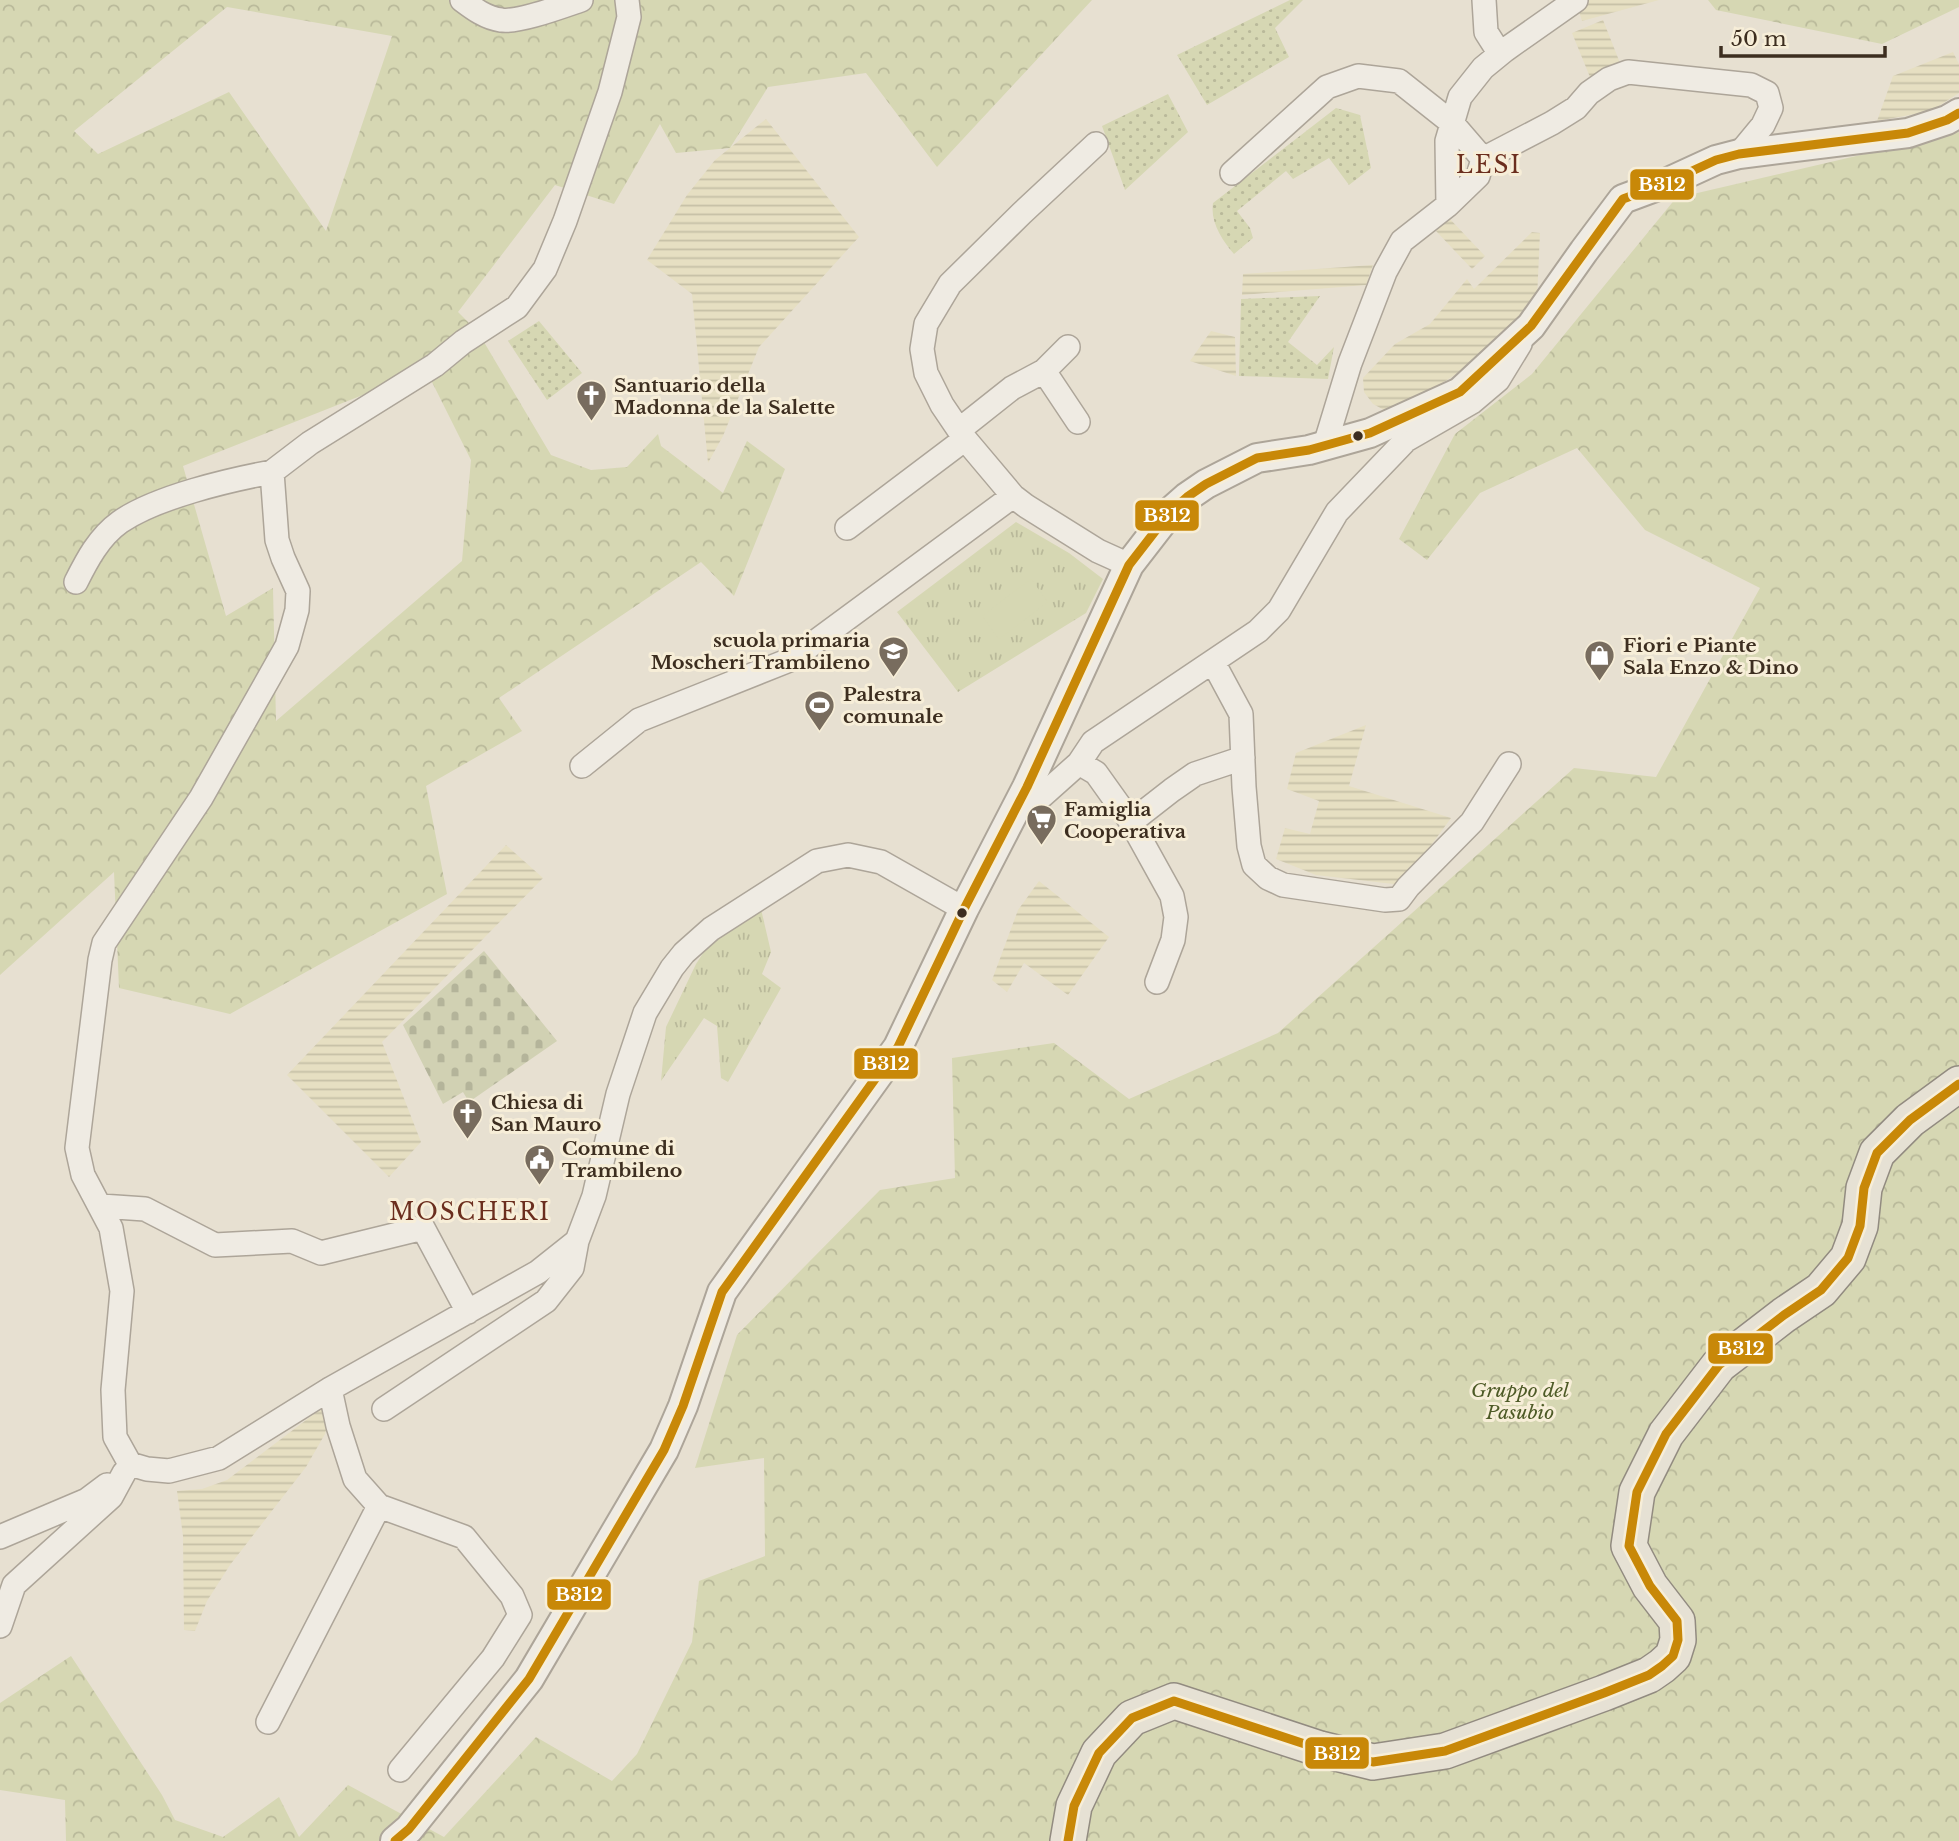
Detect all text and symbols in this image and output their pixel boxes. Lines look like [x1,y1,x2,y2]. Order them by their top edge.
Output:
scale bar [1721,14,1885,58]
text: 50 m [1731,26,1787,52]
district label: LESI [1456,151,1522,179]
line badge: B312 [1629,168,1695,201]
text: B312 [1638,173,1686,196]
place label: Santuario della Madonna de la Salette [614,374,835,419]
church icon: Santuario della Madonna de la Salette [574,379,608,423]
unlabelled marker [1351,429,1365,443]
line badge: B312 [1134,499,1200,532]
text: B312 [1143,504,1191,527]
place label: scuola primaria Moscheri Trambileno [651,629,870,674]
school or university icon: scuola primaria Moscheri Trambileno [876,634,910,678]
place label: Fiori e Piante Sala Enzo & Dino [1623,634,1799,679]
shop icon: Fiori e Piante Sala Enzo & Dino [1583,639,1617,683]
place label: Palestra comunale [843,683,943,728]
sports icon: Palestra comunale [803,688,837,732]
place label: Famiglia Cooperativa [1064,798,1186,843]
supermarket icon: Famiglia Cooperativa [1024,803,1058,847]
unlabelled marker [955,906,969,920]
line badge: B312 [853,1047,919,1080]
text: B312 [862,1052,910,1075]
place label: Chiesa di San Mauro [491,1091,601,1136]
church icon: Chiesa di San Mauro [451,1096,485,1140]
place label: Comune di Trambileno [562,1137,682,1182]
public building icon: Comune di Trambileno [522,1142,556,1186]
district label: MOSCHERI [389,1198,551,1226]
line badge: B312 [1707,1332,1774,1365]
text: B312 [1717,1337,1765,1360]
park label: Gruppo del Pasubio [1471,1379,1569,1424]
line badge: B312 [546,1578,612,1611]
text: B312 [555,1583,603,1606]
line badge: B312 [1304,1736,1370,1770]
text: B312 [1313,1742,1361,1765]

